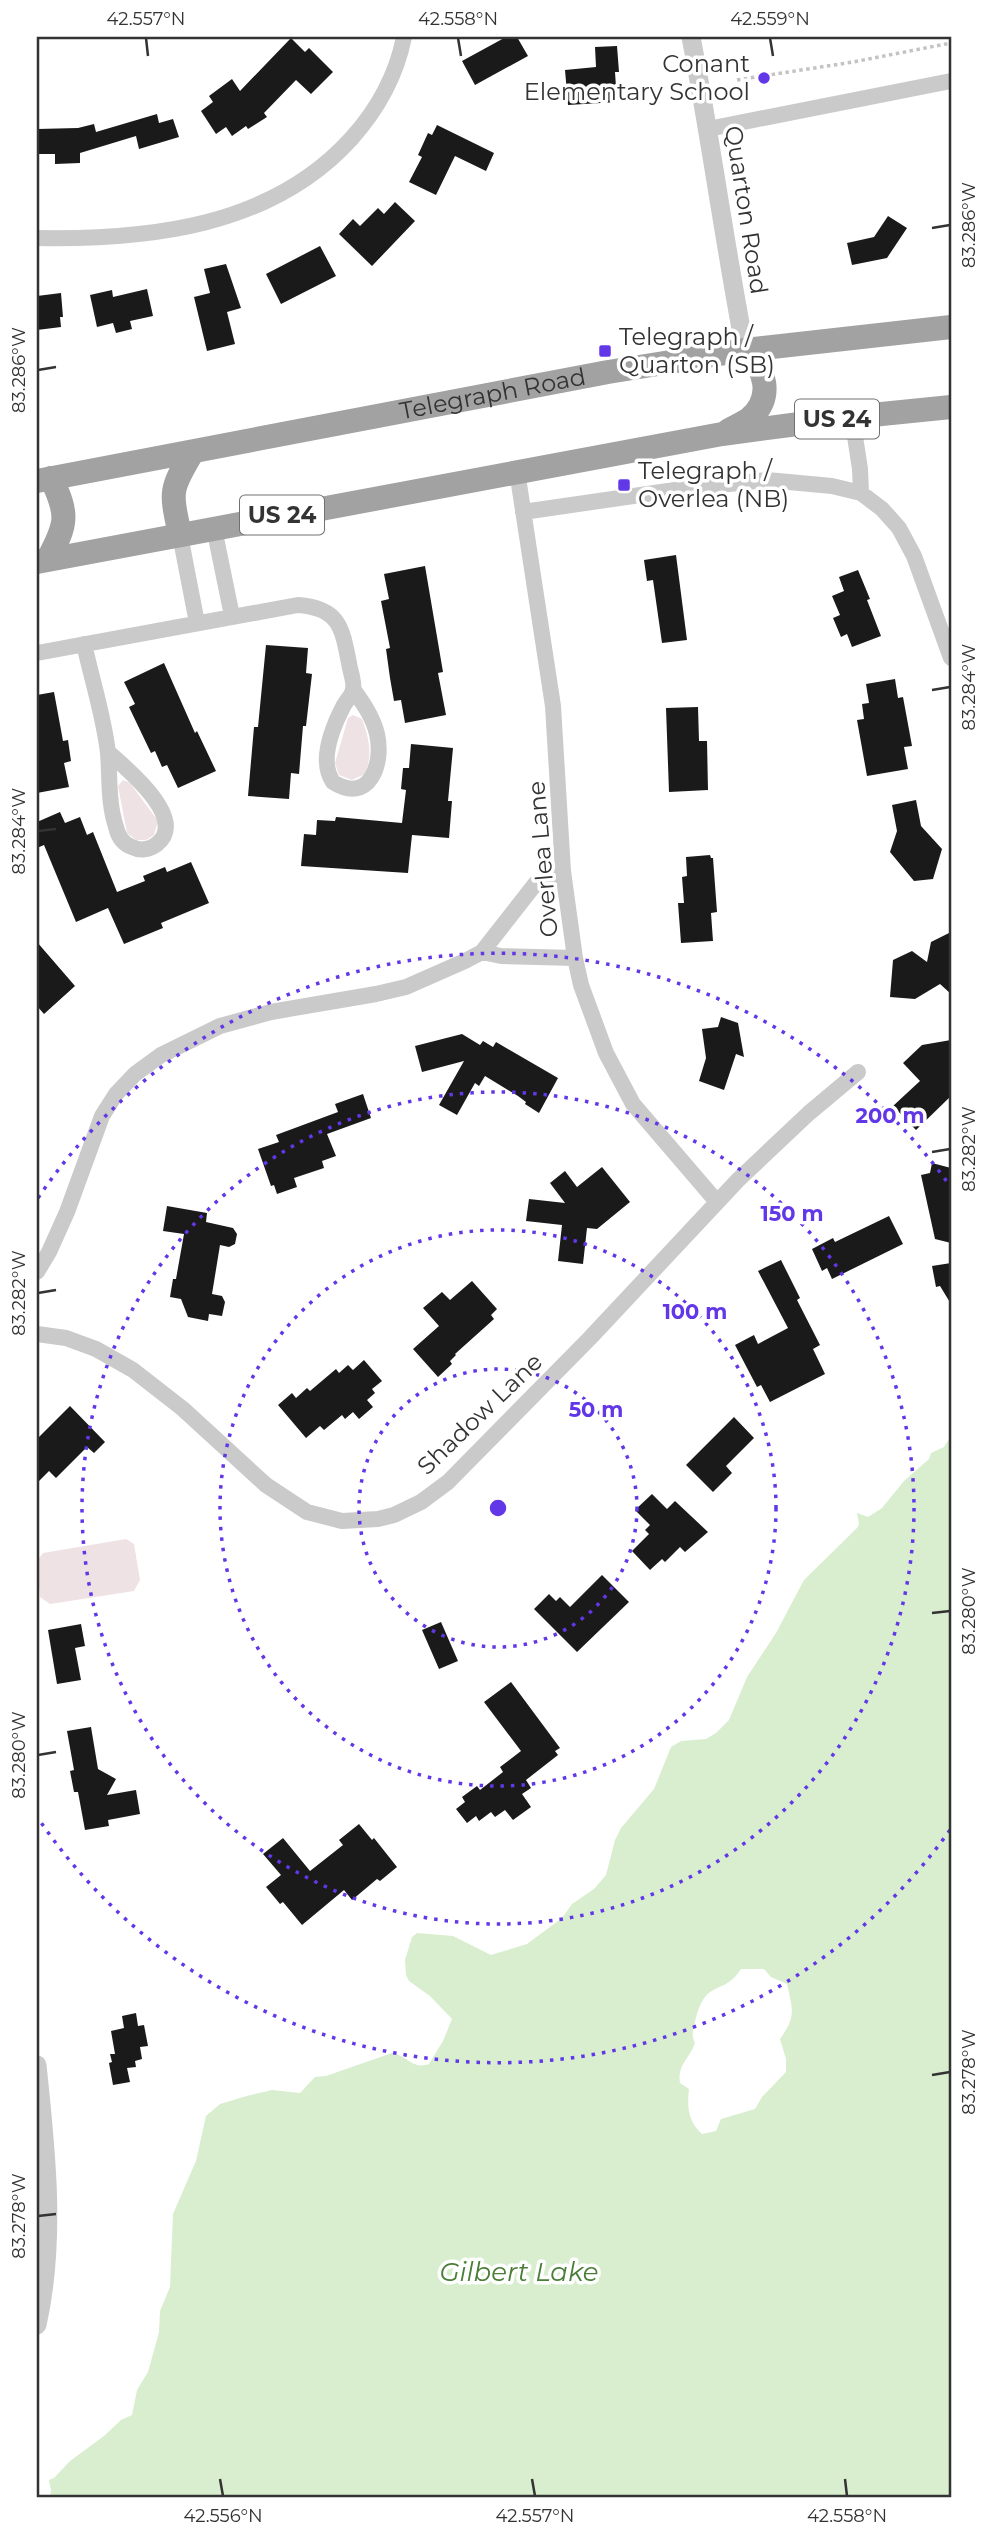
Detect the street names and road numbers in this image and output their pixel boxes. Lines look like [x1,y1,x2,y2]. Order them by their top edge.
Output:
street label: Quarton Road [719,124,774,296]
street label: Telegraph Road [397,362,588,425]
road number: US 24 [795,400,879,438]
road number: US 24 [240,495,324,534]
street label: Overlea Lane [521,780,564,938]
street label: Shadow Lane [411,1347,548,1481]

